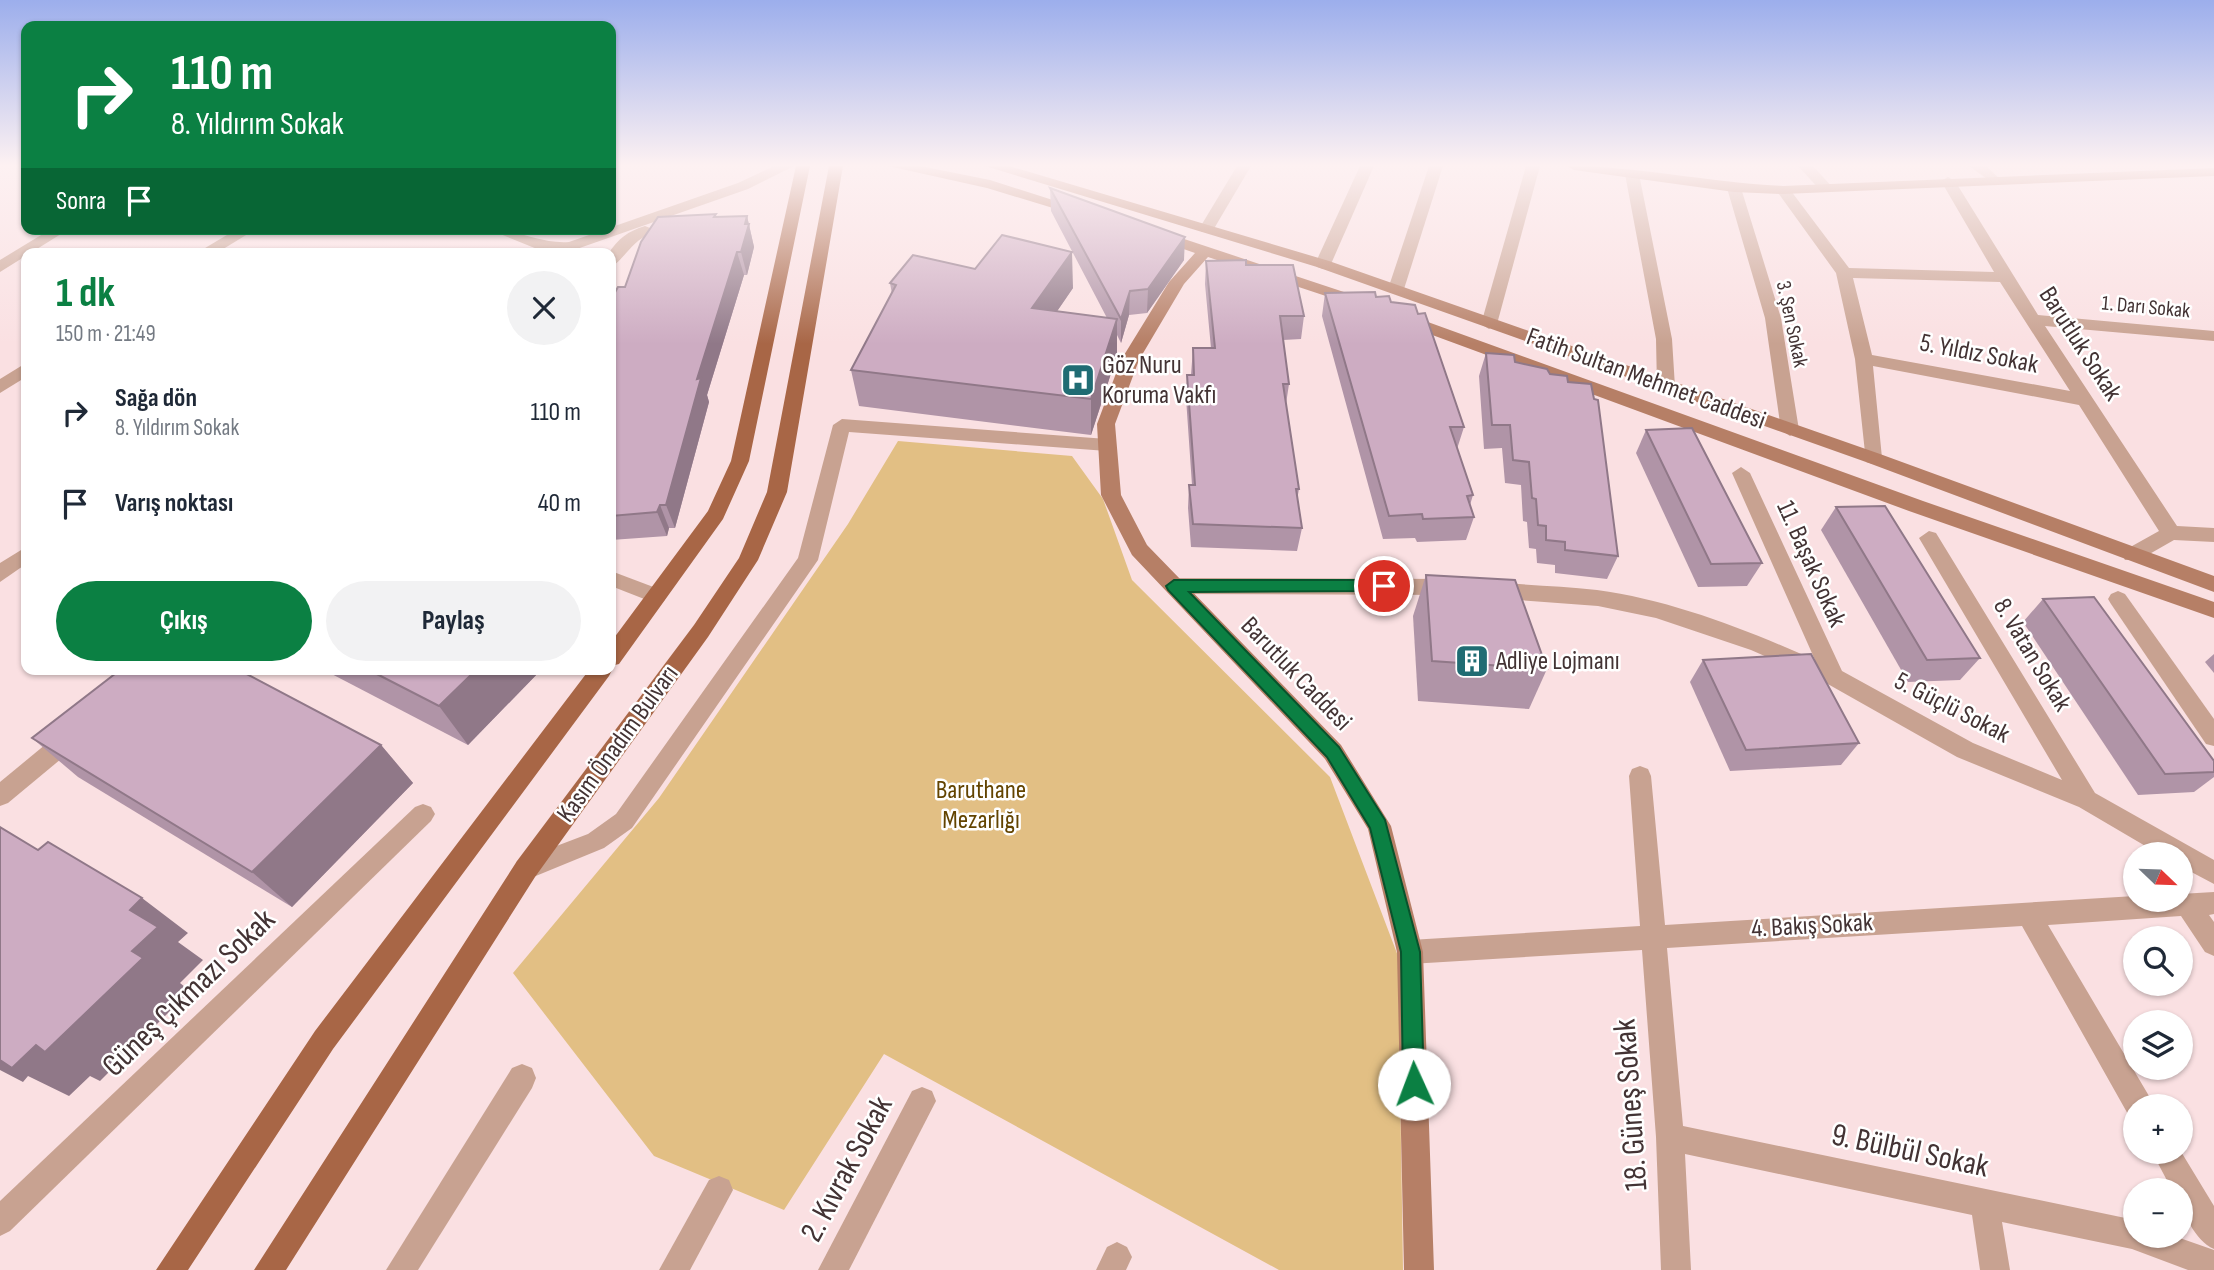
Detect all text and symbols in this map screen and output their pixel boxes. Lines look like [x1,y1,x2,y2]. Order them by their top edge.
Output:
text: 110 m [171,45,273,104]
icon: right [56,49,147,140]
text: 8. Yıldırım Sokak [171,105,344,144]
icon: arrive [120,182,158,220]
text: Sonra [56,186,106,217]
text: 1 dk [56,268,115,319]
button: close [507,271,581,345]
street label: 3. Şen Sokak [1771,279,1813,369]
street label: Barutluk Sokak [2032,281,2128,407]
street label: 1. Darı Sokak [2101,291,2191,323]
text: 150 m · 21:49 [56,320,156,348]
street label: Fatih Sultan Mehmet Caddesi [1522,321,1770,437]
street label: 5. Yıldız Sokak [1917,327,2041,381]
place label: Göz Nuru Koruma Vakfı [1102,350,1216,411]
hospital icon: Göz Nuru Koruma Vakfı [1059,361,1097,399]
text: Sağa dön [115,383,197,414]
icon: right [56,394,94,432]
text: 110 m [530,397,581,428]
text: 8. Yıldırım Sokak [115,414,239,442]
icon: arrive [56,485,94,523]
text: Varış noktası [115,488,233,519]
text: 40 m [538,488,581,519]
street label: 11. Başak Sokak [1769,496,1853,632]
pin [1354,556,1414,616]
icon: arrive [1365,567,1403,605]
button: Çıkış [56,581,312,661]
button: Paylaş [326,581,581,661]
street label: 8. Vatan Sokak [1986,593,2078,717]
street label: Barutluk Caddesi [1234,611,1358,737]
building icon: Adliye Lojmanı [1453,642,1491,680]
place label: Adliye Lojmanı [1495,646,1620,677]
street label: Kasım Önadım Bulvarı [551,660,685,828]
street label: 5. Güçlü Sokak [1889,666,2015,750]
park label: Baruthane Mezarlığı [936,775,1026,836]
north arrow [2123,842,2193,912]
map controls [2123,842,2193,1248]
street label: Güneş Çıkmazı Sokak [94,901,284,1085]
street label: 4. Bakış Sokak [1750,907,1874,945]
button: search [2123,926,2193,996]
button: layers [2123,1010,2193,1080]
street label: 18. Güneş Sokak [1606,1018,1656,1192]
position arrow [1377,1047,1451,1121]
street label: 2. Kıvrak Sokak [792,1090,902,1248]
button: + [2123,1094,2193,1164]
street label: 9. Bülbül Sokak [1828,1115,1992,1187]
button: − [2123,1178,2193,1248]

